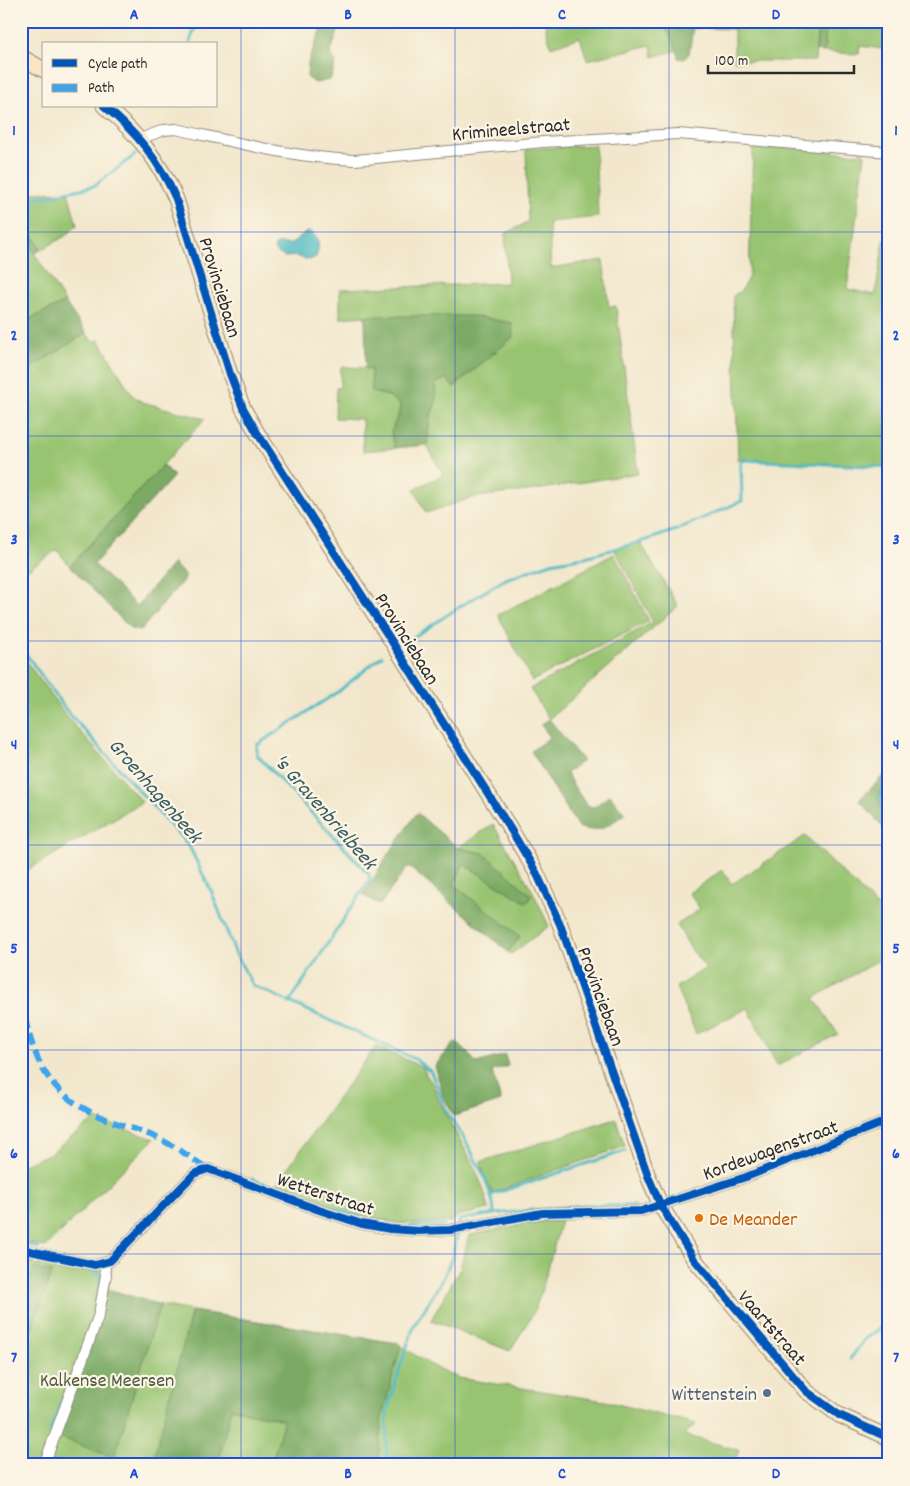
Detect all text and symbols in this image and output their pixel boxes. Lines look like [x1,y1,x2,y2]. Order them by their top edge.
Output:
text: A [130,4,139,27]
text: B [344,4,352,27]
text: C [558,4,566,27]
text: D [772,4,781,27]
legend [42,42,218,108]
scale bar [708,42,854,74]
text: 100 m [715,51,748,73]
text: Cycle path [88,54,148,76]
text: Path [88,78,114,100]
street label: Krimineelstraat [451,112,572,150]
text: 1 [12,120,16,143]
text: 1 [894,120,898,143]
street label: Provinciebaan [190,234,247,342]
text: 2 [11,325,18,348]
text: 2 [893,325,900,348]
text: 3 [10,529,18,552]
text: 3 [892,529,900,552]
street label: Provinciebaan [366,588,445,691]
water label: Groenhagenbeek [100,733,209,853]
text: 4 [11,734,17,757]
text: 4 [893,734,899,757]
water label: 's Gravenbrielbeek [265,748,384,879]
text: 5 [10,938,18,961]
text: 5 [892,938,900,961]
street label: Provinciebaan [568,943,630,1051]
street label: Kordewagenstraat [699,1114,843,1189]
text: 6 [10,1143,18,1166]
text: 6 [892,1143,900,1166]
street label: Wetterstraat [273,1167,377,1225]
place label: De Meander [709,1207,798,1235]
marker: De Meander [693,1212,705,1224]
street label: Vaartstraat [730,1285,812,1373]
text: 7 [11,1347,17,1370]
text: 7 [893,1347,899,1370]
park label: Kalkense Meersen [40,1368,174,1396]
place label: Wittenstein [672,1382,757,1410]
marker: Wittenstein [761,1387,773,1399]
text: A [130,1463,139,1486]
text: B [344,1463,352,1486]
text: C [558,1463,566,1486]
text: D [772,1463,781,1486]

